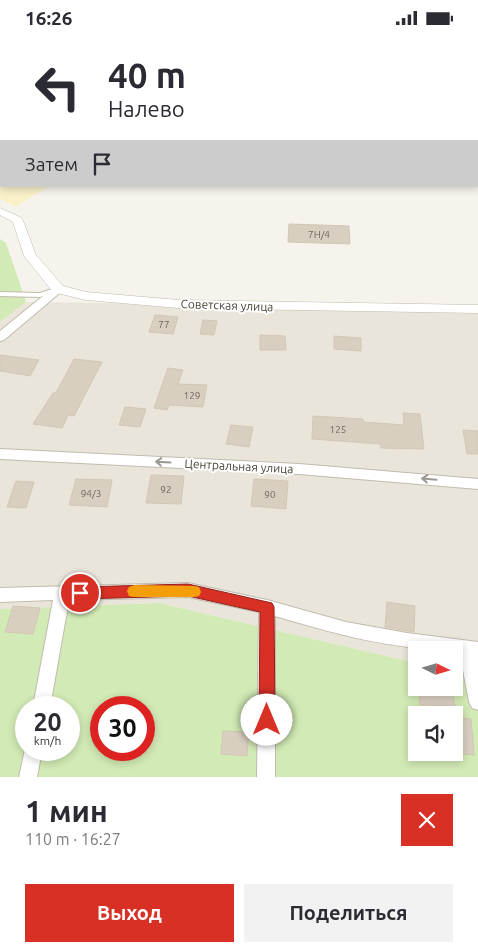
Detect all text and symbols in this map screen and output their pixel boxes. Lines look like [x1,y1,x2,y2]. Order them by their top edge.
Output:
text: 16:26 [25,7,73,29]
icon: left [25,55,90,120]
text: 40 m [108,55,186,95]
text: Налево [108,96,185,121]
icon: arrive [88,150,116,178]
text: Затем [25,153,78,175]
house number: 7Н/4 [308,229,330,240]
street label: Советская улица [180,297,274,313]
house number: 77 [158,319,170,330]
house number: 129 [184,390,200,401]
house number: 125 [330,424,346,435]
one-way arrow [155,457,171,466]
street label: Центральная улица [184,457,294,475]
one-way arrow [422,475,438,484]
house number: 92 [160,484,172,495]
house number: 94/3 [81,488,101,499]
house number: 90 [264,489,276,500]
pin [59,572,101,614]
icon: arrive [66,579,94,607]
north arrow [408,641,462,696]
map controls [408,641,463,761]
position arrow [240,693,292,745]
speed limit sign: 30 [90,696,155,761]
button: sound [408,706,463,761]
text: 20 [33,708,62,736]
text: km/h [34,734,61,747]
text: 1 мин [25,794,108,828]
button: close [401,794,453,846]
text: 110 m · 16:27 [25,830,121,848]
button: Выход [25,884,234,942]
button: Поделиться [244,884,453,942]

